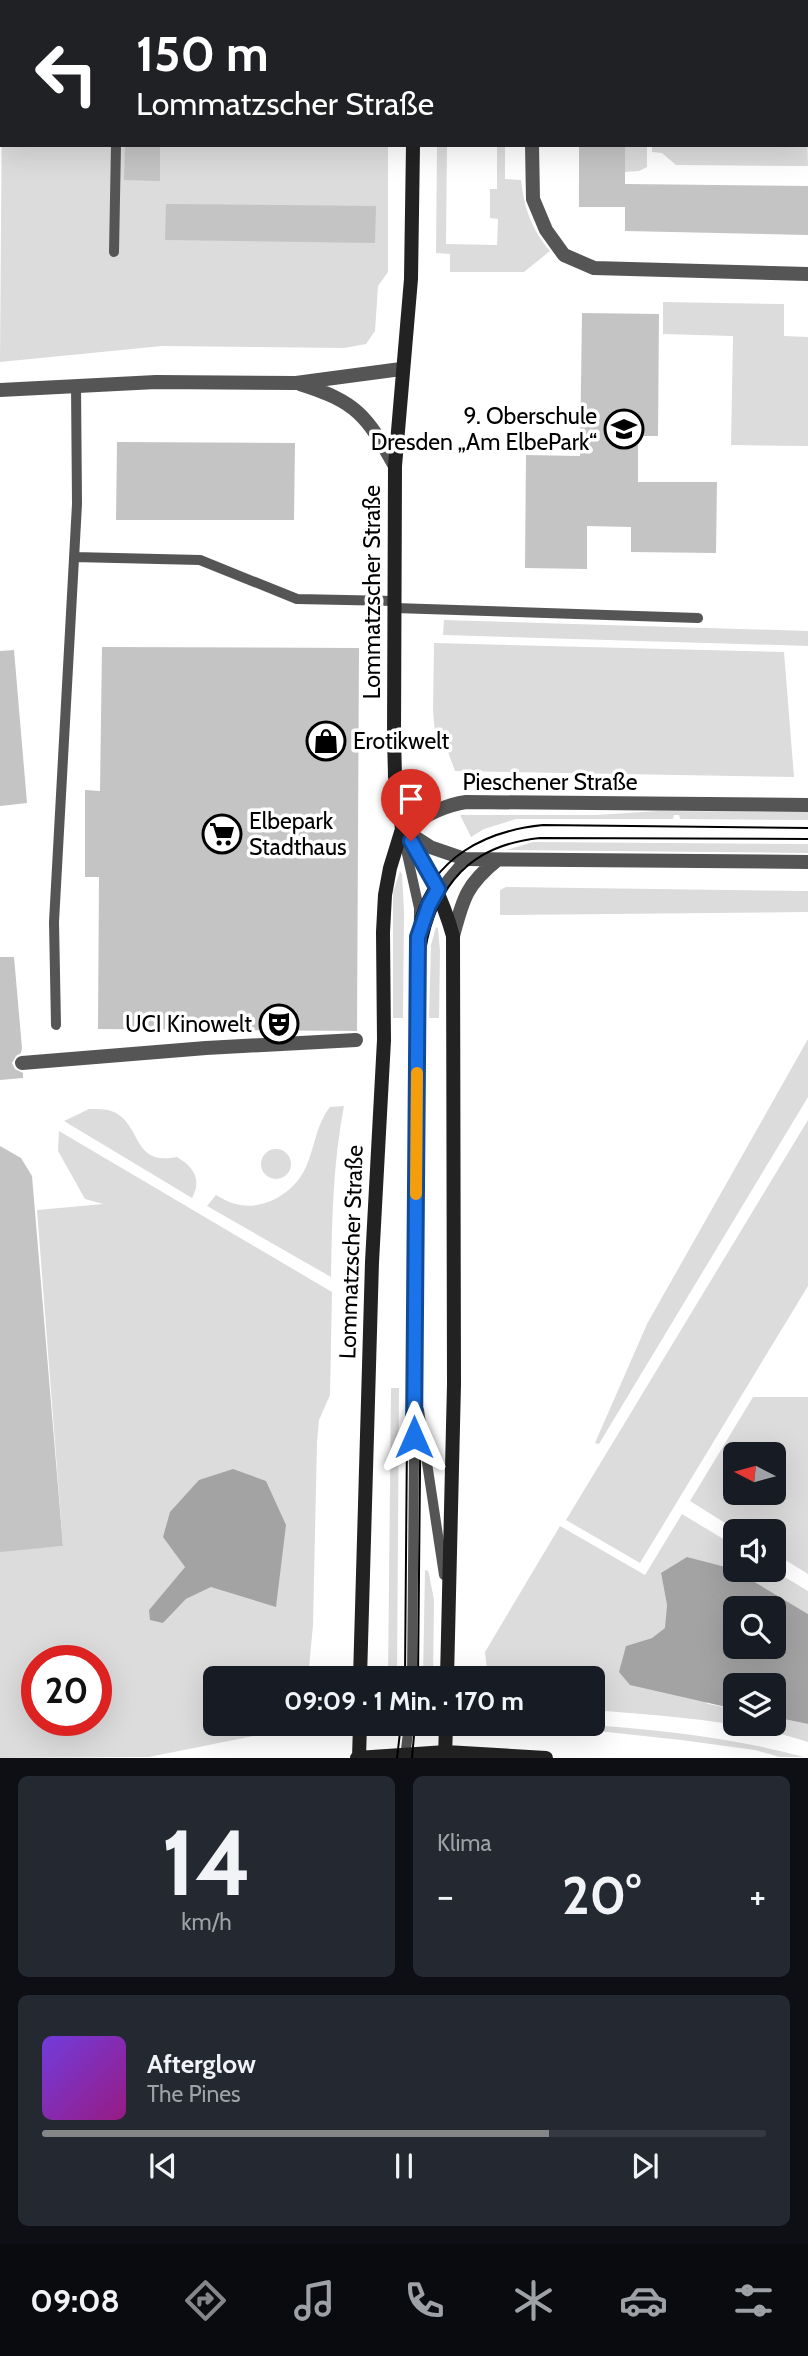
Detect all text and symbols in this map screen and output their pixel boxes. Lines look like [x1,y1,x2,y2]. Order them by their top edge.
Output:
text: 150 m [136,24,269,83]
icon: left [21,28,112,119]
text: Lommatzscher Straße [136,84,434,123]
place label: 9. Oberschule Dresden „Am ElbePark“ [371,402,597,456]
school or university icon: 9. Oberschule Dresden „Am ElbePark“ [603,408,645,450]
street label: Lommatzscher Straße [358,485,386,699]
shop icon: Erotikwelt [305,720,347,762]
place label: Erotikwelt [353,727,450,755]
street label: Pieschener Straße [463,768,638,796]
pin [381,769,441,841]
icon: arrive [392,780,430,818]
place label: Elbepark Stadthaus [249,807,346,861]
supermarket icon: Elbepark Stadthaus [201,813,243,855]
theatre icon: UCI Kinowelt [258,1003,300,1045]
place label: UCI Kinowelt [125,1010,252,1038]
street label: Lommatzscher Straße [333,1144,369,1360]
position arrow [377,1400,451,1474]
north arrow [723,1442,786,1505]
map controls [723,1442,786,1736]
button: sound [723,1519,786,1582]
button: search [723,1596,786,1659]
speed limit sign: 20 [21,1645,112,1736]
button: layers [723,1673,786,1736]
text: 09:09 · 1 Min. · 170 m [284,1685,524,1717]
text: 14 [161,1807,252,1918]
text: Klima [437,1829,492,1857]
text: 20° [562,1864,641,1927]
text: − [437,1872,454,1919]
text: + [749,1872,766,1919]
text: km/h [181,1908,232,1936]
text: Afterglow [147,2048,256,2080]
text: The Pines [147,2080,241,2108]
icon: previous [144,2147,182,2185]
icon: pause [385,2147,423,2185]
icon: next [626,2147,664,2185]
icon: directions [181,2276,230,2325]
icon: music [290,2276,339,2325]
icon: phone [400,2276,449,2325]
icon: climate [509,2276,558,2325]
icon: car [619,2276,668,2325]
icon: filters [729,2276,778,2325]
text: 09:08 [30,2281,120,2320]

